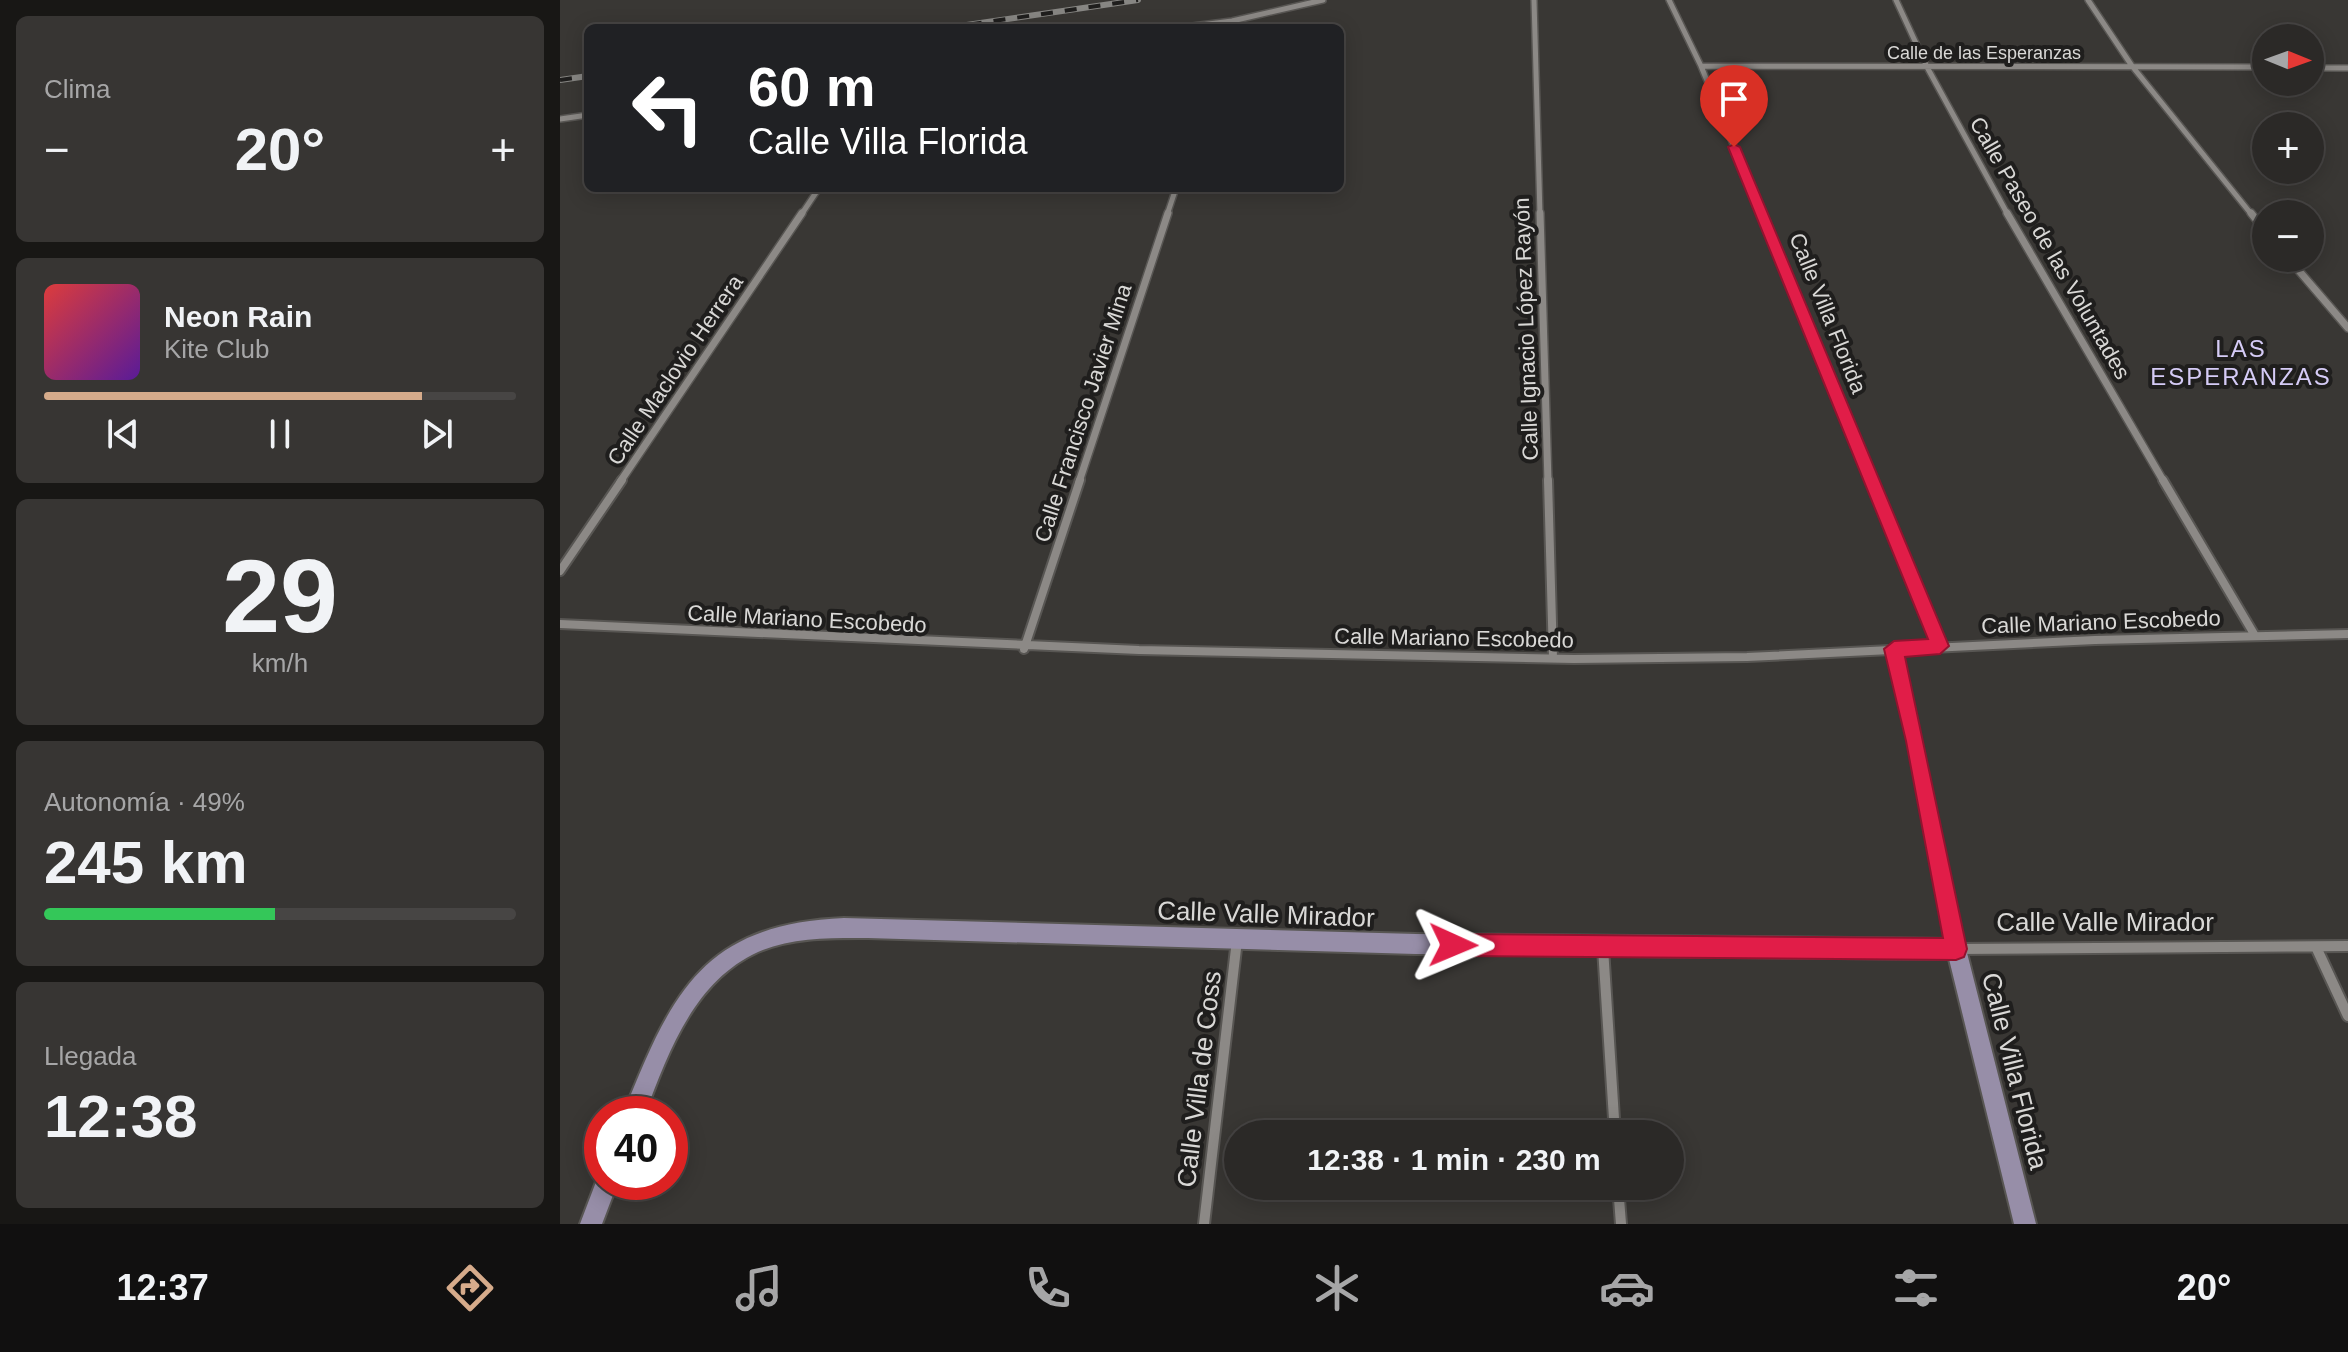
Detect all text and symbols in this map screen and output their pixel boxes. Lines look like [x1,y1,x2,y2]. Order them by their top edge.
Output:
north arrow [2252,24,2324,96]
map controls [2252,24,2324,272]
street label: Calle de las Esperanzas [1887,43,2081,63]
text: 60 m [748,55,876,118]
icon: left [616,56,720,160]
pin [1700,65,1768,147]
text: Clima [44,74,110,104]
icon: arrive [1712,77,1756,121]
button: + [2252,112,2324,184]
street label: Calle Paseo de las Voluntades [1965,113,2135,383]
text: 20° [235,116,325,183]
text: Calle Villa Florida [748,121,1027,162]
text: − [44,125,70,174]
text: + [490,125,516,174]
street label: Calle Ignacio López Rayón [1509,197,1543,461]
button: − [2252,200,2324,272]
street label: Calle Villa Florida [1784,229,1872,398]
street label: Calle Maclovio Herrera [602,270,748,470]
street label: Calle Francisco Javier Mina [1029,280,1137,545]
text: Neon Rain [164,300,312,333]
text: Kite Club [164,334,270,364]
district label: LAS ESPERANZAS [2150,335,2332,390]
icon: previous [101,412,145,456]
icon: pause [258,412,302,456]
icon: next [415,412,459,456]
text: 29 [222,538,338,654]
street label: Calle Mariano Escobedo [687,600,927,638]
street label: Calle Mariano Escobedo [1981,605,2221,639]
street label: Calle Mariano Escobedo [1334,623,1574,653]
text: km/h [252,648,308,678]
text: Autonomía · 49% [44,787,245,817]
text: 245 km [44,829,248,896]
street label: Calle Valle Mirador [1157,895,1376,933]
position arrow [1411,903,1495,987]
street label: Calle Valle Mirador [1996,907,2214,937]
street label: Calle Villa de Coss [1171,969,1227,1189]
street label: Calle Villa Florida [1976,969,2054,1173]
text: Llegada [44,1041,137,1071]
text: 12:38 [44,1083,197,1150]
speed limit sign: 40 [584,1096,688,1200]
text: 12:38 · 1 min · 230 m [1307,1143,1601,1176]
icon: directions [442,1260,498,1316]
icon: music [731,1260,787,1316]
icon: phone [1020,1260,1076,1316]
icon: climate [1309,1260,1365,1316]
icon: car [1599,1260,1655,1316]
icon: filters [1888,1260,1944,1316]
text: 12:37 [117,1267,209,1308]
text: 20° [2177,1267,2231,1308]

